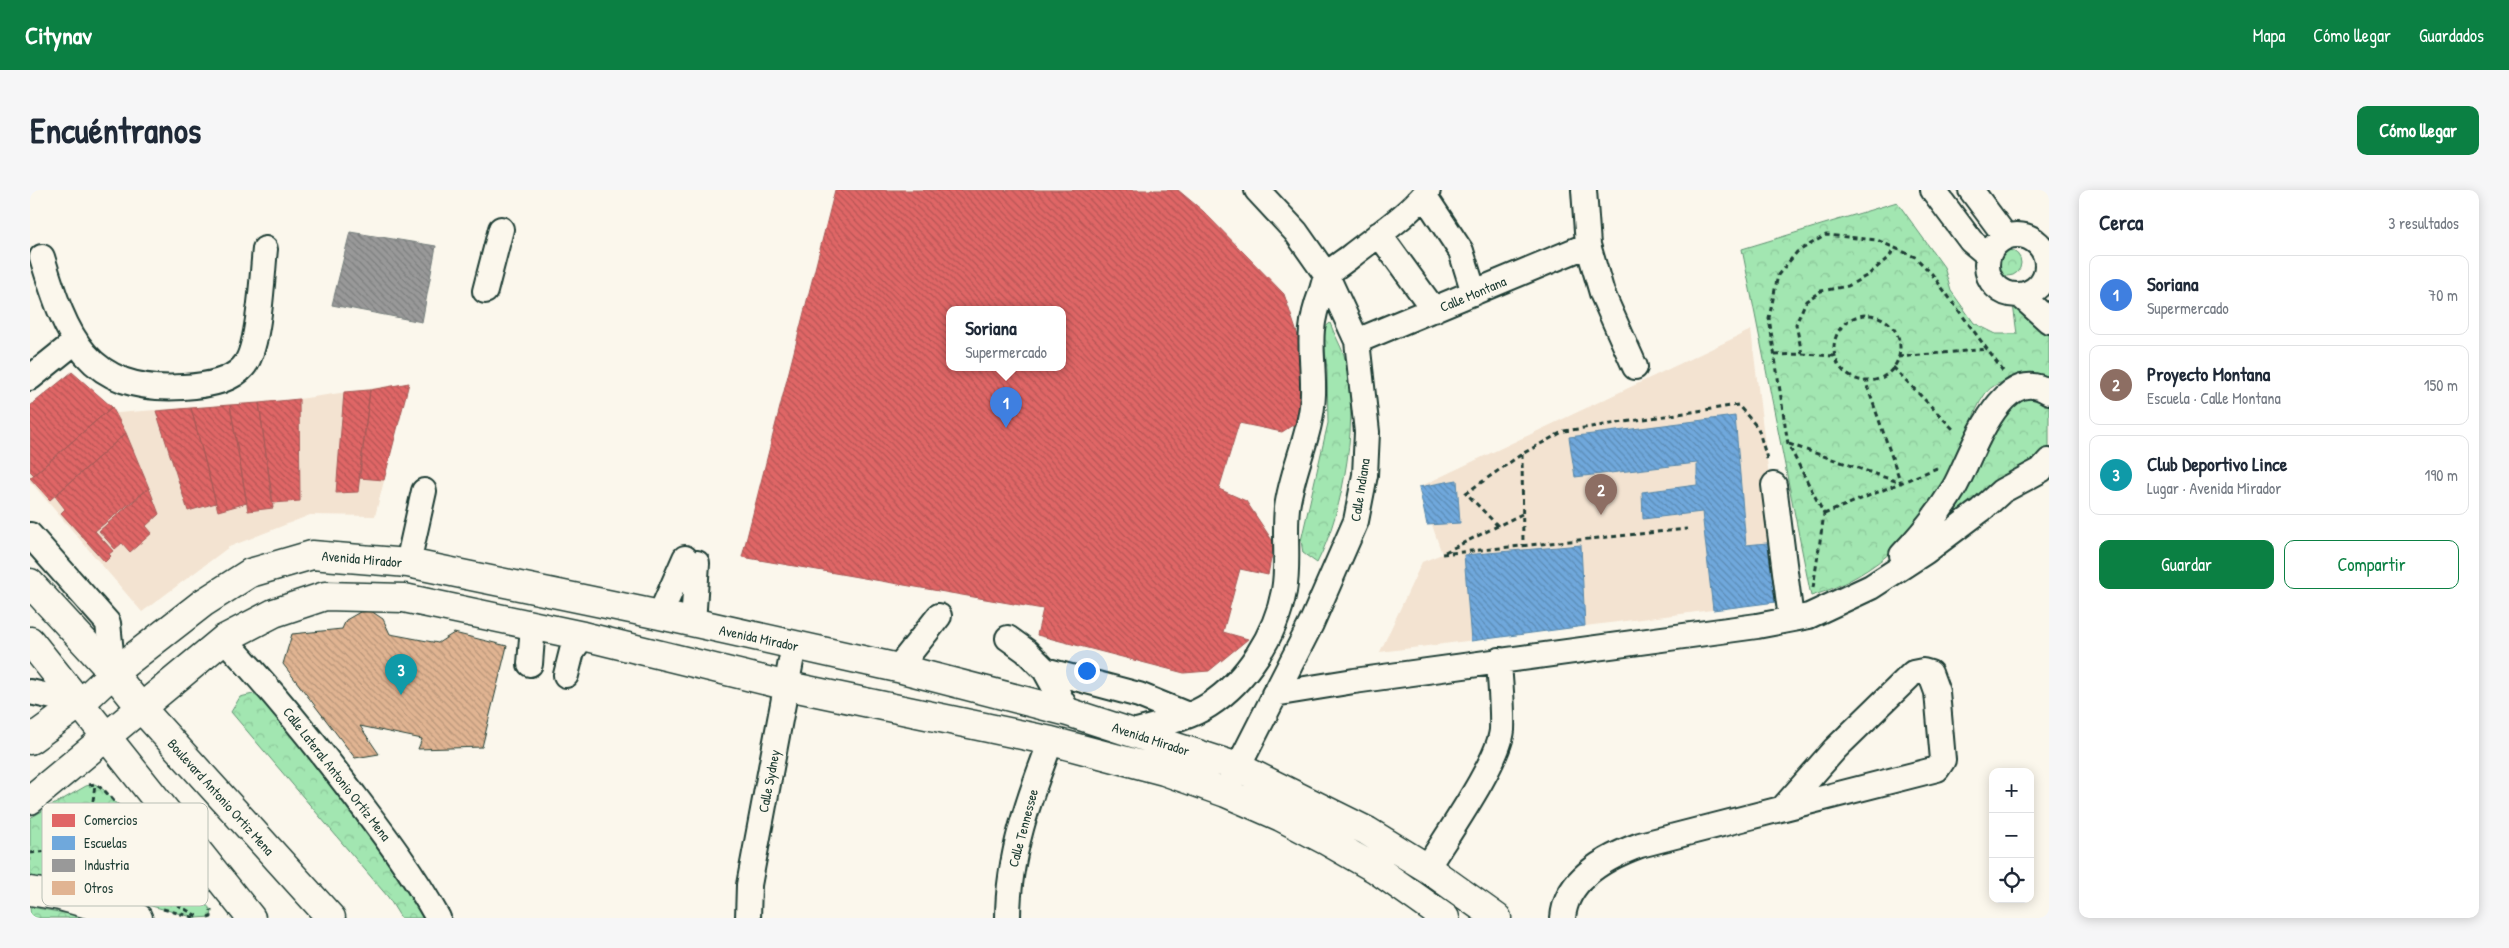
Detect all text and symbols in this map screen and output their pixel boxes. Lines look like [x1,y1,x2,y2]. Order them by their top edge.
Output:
text: Citynav [25,19,92,51]
text: Mapa [2253,23,2285,48]
text: Cómo llegar [2313,23,2391,48]
text: Guardados [2419,23,2484,48]
button: Cómo llegar [2357,106,2479,155]
text: Encuéntranos [30,107,201,154]
text: Cerca [2099,208,2143,237]
text: 3 resultados [2388,212,2459,234]
street label: Calle Montana [1437,271,1509,316]
text: Soriana [2147,271,2198,297]
text: 1 [2113,284,2119,306]
text: 70 m [2428,284,2458,306]
text: Supermercado [2147,297,2229,319]
popup [946,306,1066,371]
text: Soriana [965,315,1017,341]
text: Supermercado [965,341,1047,363]
text: Proyecto Montana [2147,361,2270,387]
text: 2 [2112,374,2120,396]
text: 150 m [2424,374,2458,396]
pin: 1 [990,387,1022,428]
text: Escuela · Calle Montana [2147,387,2281,409]
text: Club Deportivo Lince [2147,451,2287,477]
street label: Calle Indiana [1345,457,1374,523]
text: 3 [2112,464,2120,486]
text: 190 m [2425,464,2458,486]
pin: 2 [1585,474,1617,515]
text: Lugar · Avenida Mirador [2147,477,2281,499]
button: Guardar [2099,540,2274,589]
button: Compartir [2284,540,2459,589]
street label: Avenida Mirador [321,546,404,572]
street label: Avenida Mirador [718,620,801,655]
pin: 3 [385,654,417,695]
your location [1074,658,1100,684]
street label: Calle Lateral Antonio Ortíz Mena [279,703,396,845]
street label: Avenida Mirador [1110,717,1193,760]
street label: Boulevard Antonio Ortiz Mena [164,734,279,859]
street label: Calle Sydney [753,748,785,814]
map controls [1989,768,2034,903]
button: + [1989,768,2034,813]
street label: Calle Tennessee [1003,786,1042,869]
legend [42,803,208,906]
text: Comercios [84,810,137,829]
button: − [1989,813,2034,858]
text: Escuelas [84,833,127,852]
text: Industria [84,855,129,874]
button: locate [1989,858,2034,903]
text: Otros [84,878,113,897]

